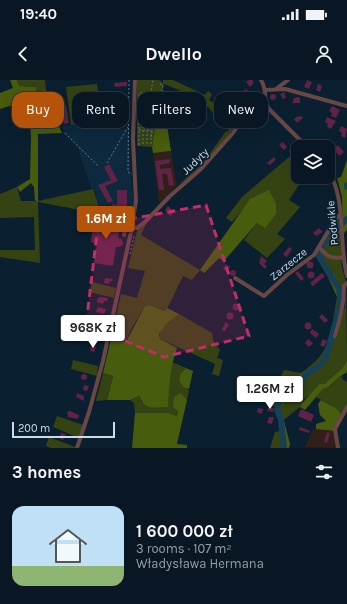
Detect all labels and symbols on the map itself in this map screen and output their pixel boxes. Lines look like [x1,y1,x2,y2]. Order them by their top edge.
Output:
street label: Judyty [179,146,211,177]
street label: Podwikle [324,200,341,246]
pin: 1.6M zł [69,206,143,240]
street label: Zarzecze [267,245,310,283]
pin: 968K zł [56,315,130,349]
pin: 1.26M zł [229,376,311,410]
scale bar [12,420,115,439]

